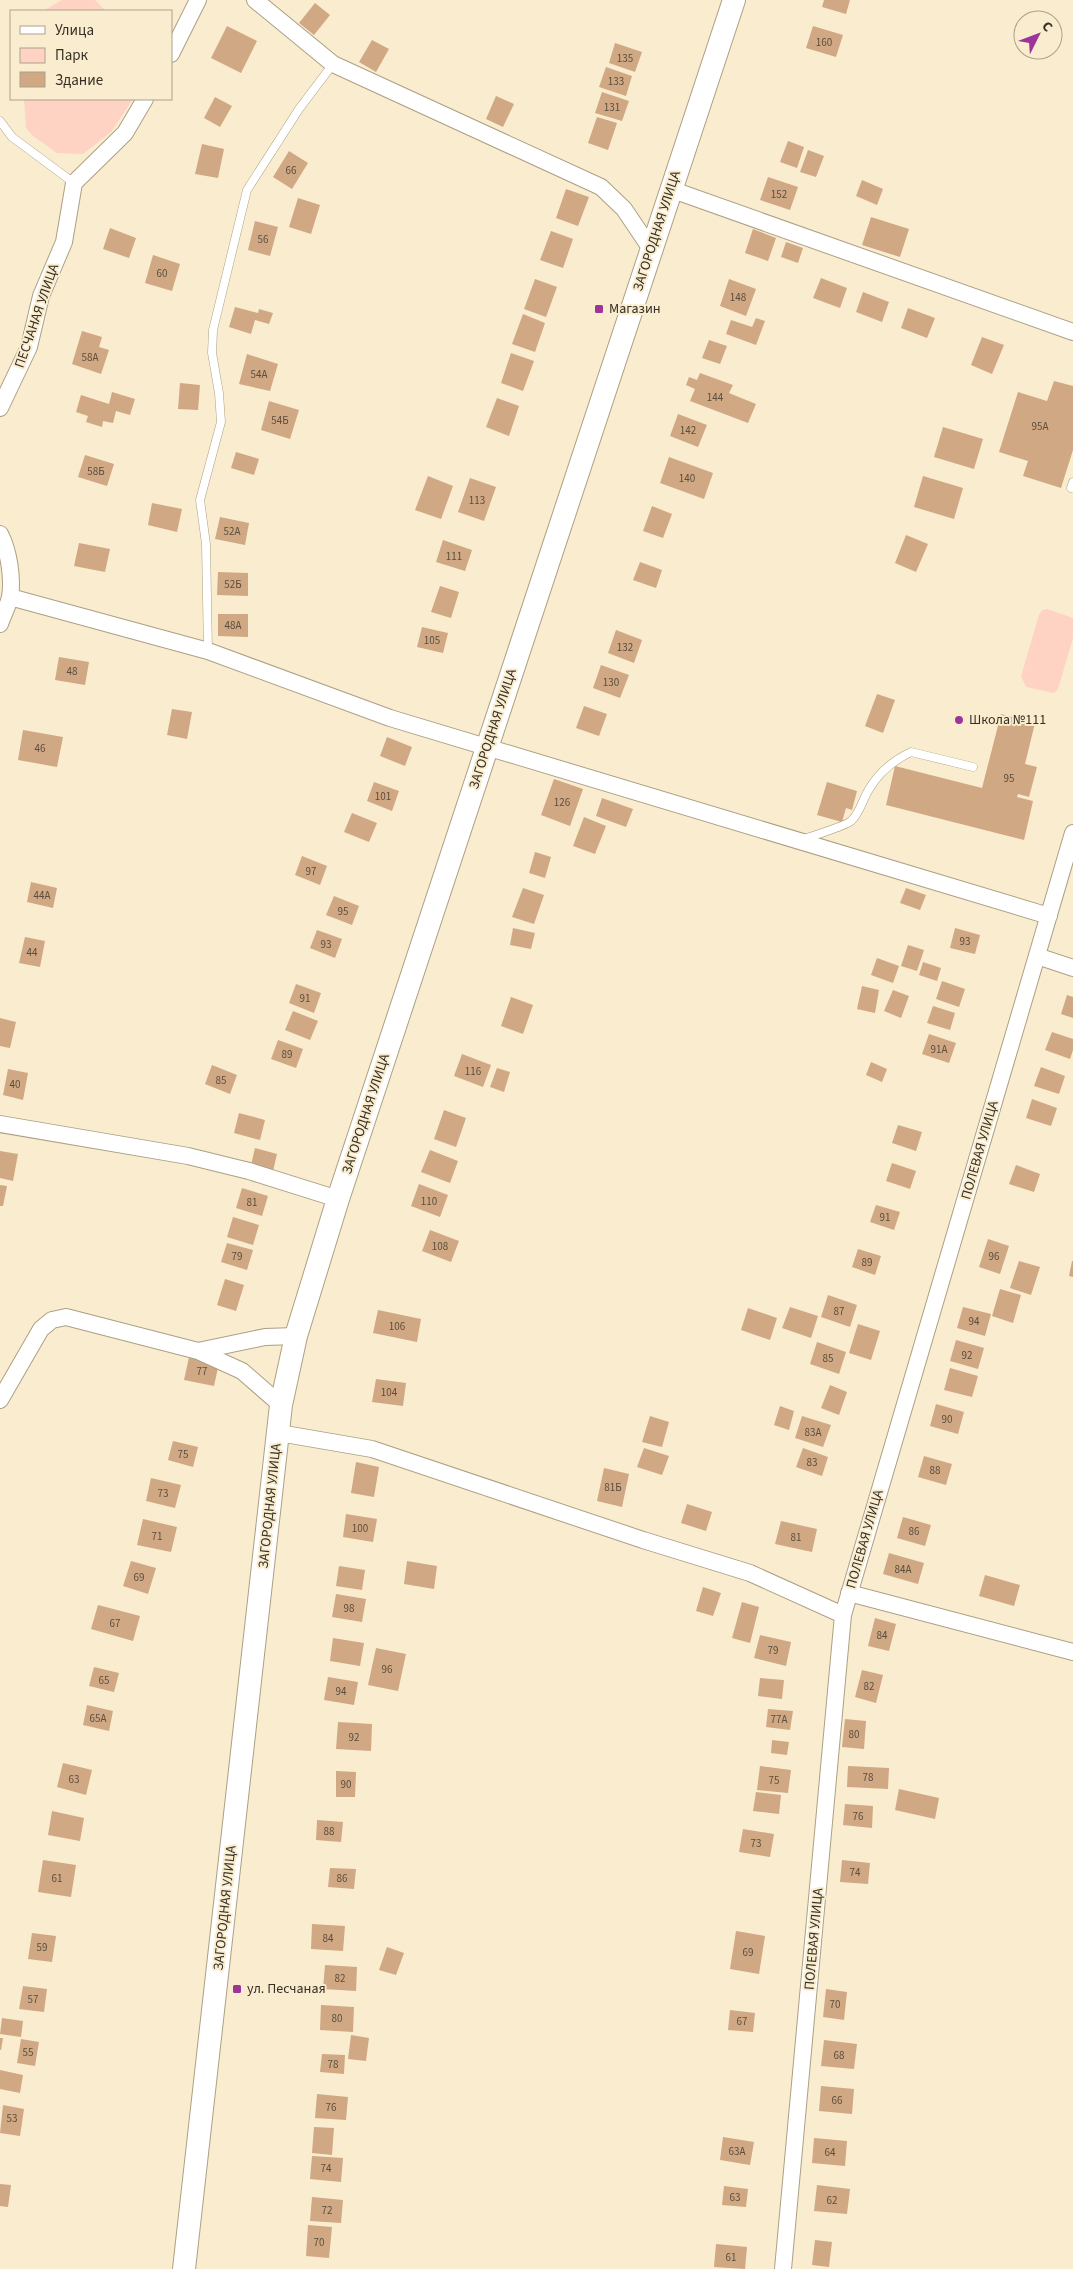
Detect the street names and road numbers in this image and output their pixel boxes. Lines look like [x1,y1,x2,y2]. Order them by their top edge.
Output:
street label: ЗАГОРОДНАЯ УЛИЦА [628,168,686,294]
street label: ПЕСЧАНАЯ УЛИЦА [10,261,64,371]
street label: ЗАГОРОДНАЯ УЛИЦА [464,666,522,792]
street label: ЗАГОРОДНАЯ УЛИЦА [337,1051,395,1177]
street label: ПОЛЕВАЯ УЛИЦА [956,1098,1004,1202]
street label: ЗАГОРОДНАЯ УЛИЦА [253,1442,287,1569]
street label: ПОЛЕВАЯ УЛИЦА [841,1487,889,1591]
street label: ЗАГОРОДНАЯ УЛИЦА [208,1844,242,1971]
street label: ПОЛЕВАЯ УЛИЦА [800,1887,828,1991]

